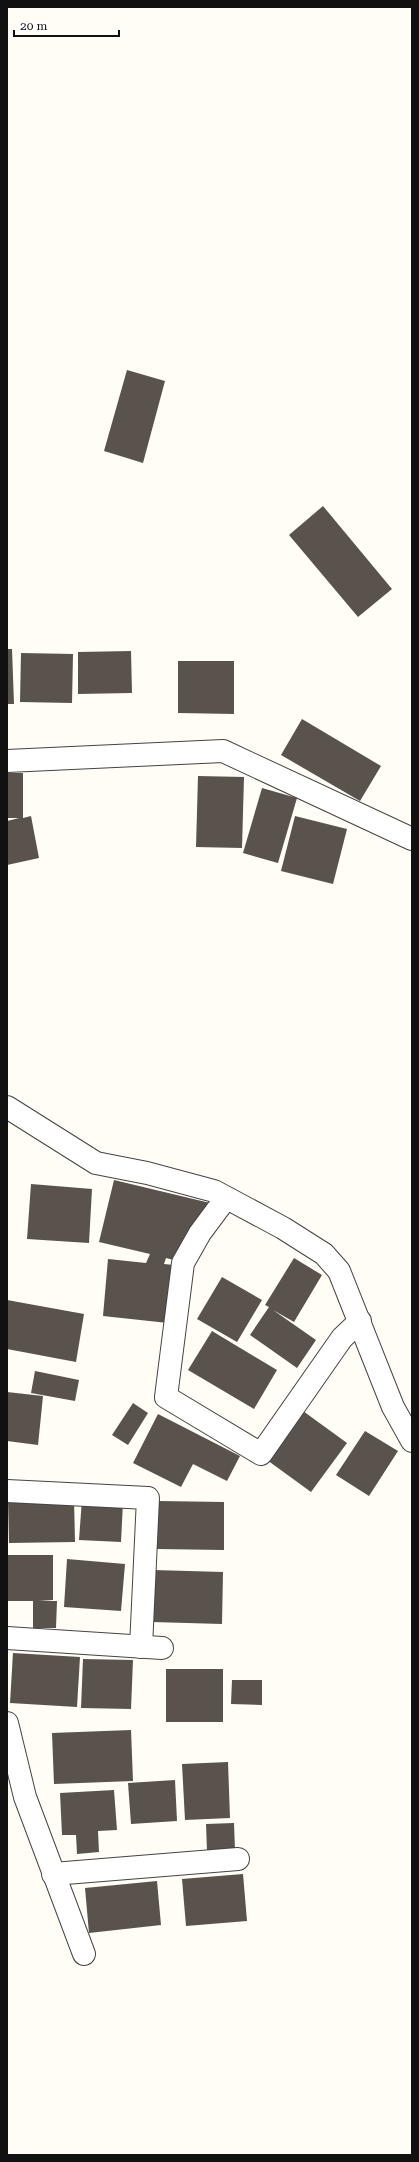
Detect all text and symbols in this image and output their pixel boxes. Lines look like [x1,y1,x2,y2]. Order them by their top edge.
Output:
scale bar [14,12,119,38]
text: 20 m [20,19,47,33]

